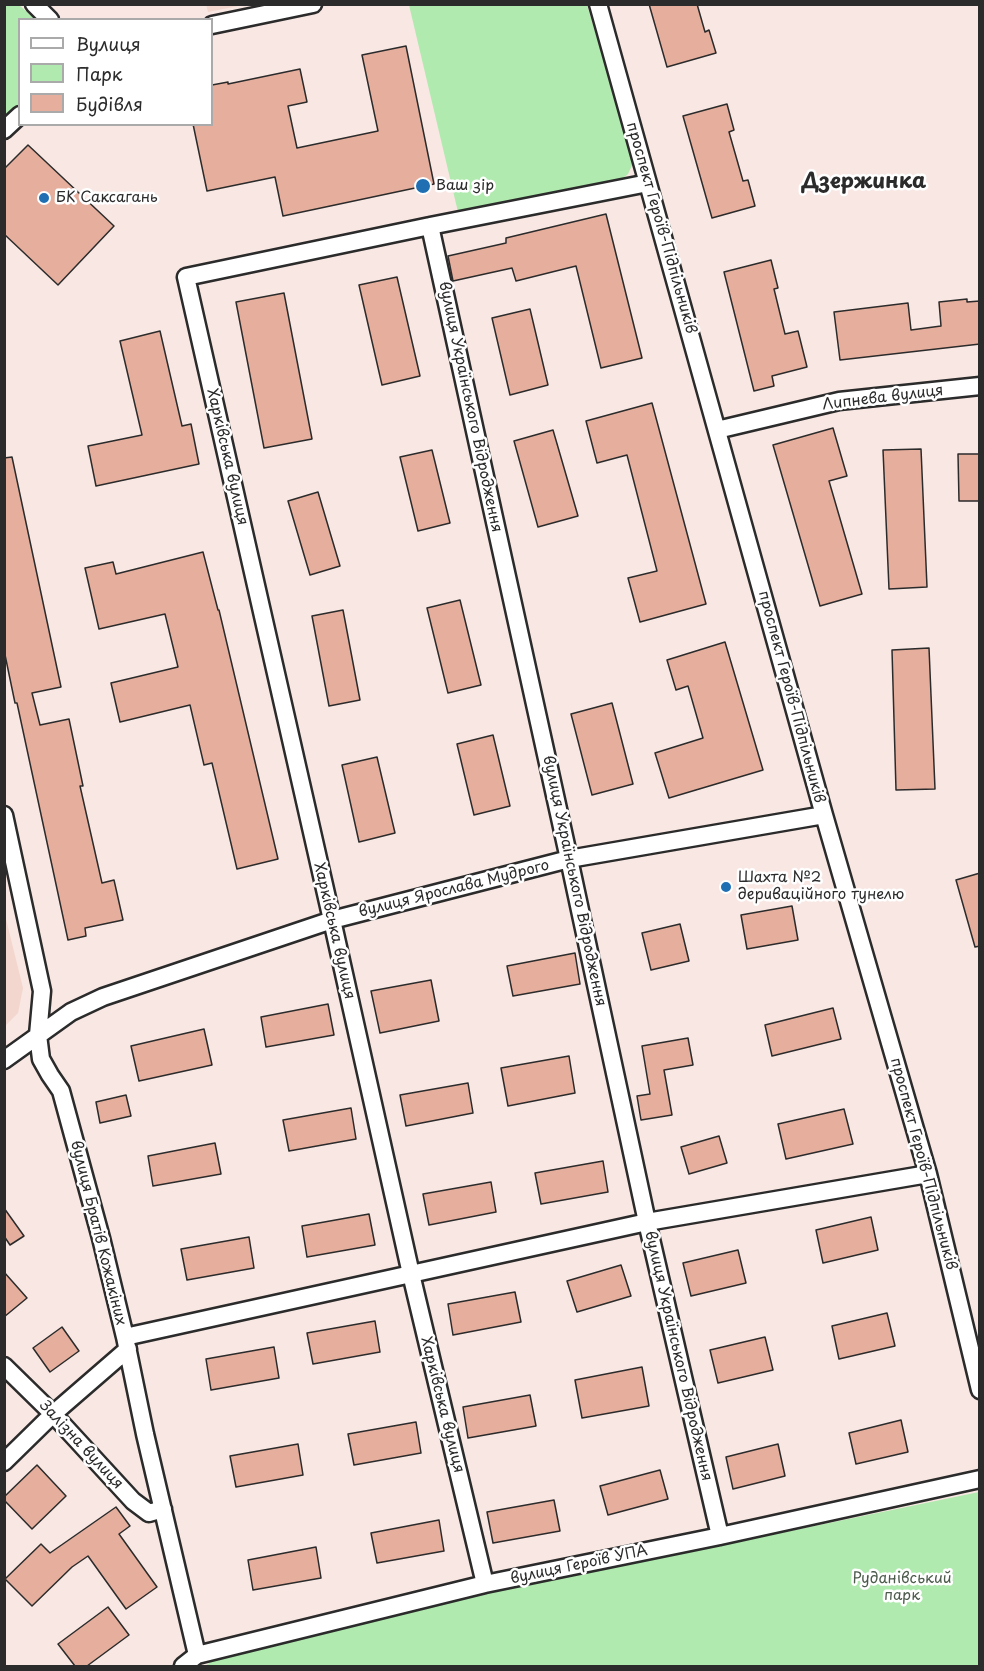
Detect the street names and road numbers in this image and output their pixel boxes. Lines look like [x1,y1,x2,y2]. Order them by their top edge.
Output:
street label: проспект Героїв-Підпільників [622,120,700,336]
street label: вулиця Українського Відродження [435,280,505,534]
street label: Липнева вулиця [822,382,944,414]
street label: Харківська вулиця [203,387,251,527]
street label: проспект Героїв-Підпільників [754,589,828,805]
street label: вулиця Українського Відродження [539,754,609,1008]
street label: вулиця Ярослава Мудрого [357,857,551,921]
street label: Харківська вулиця [310,861,358,1001]
street label: проспект Героїв-Підпільників [886,1056,960,1272]
street label: вулиця Братів Кожакіних [66,1139,130,1327]
street label: вулиця Українського Відродження [640,1229,716,1483]
street label: Харківська вулиця [416,1335,468,1475]
street label: Залізна вулиця [35,1397,127,1493]
street label: вулиця Героїв УПА [509,1542,649,1588]

